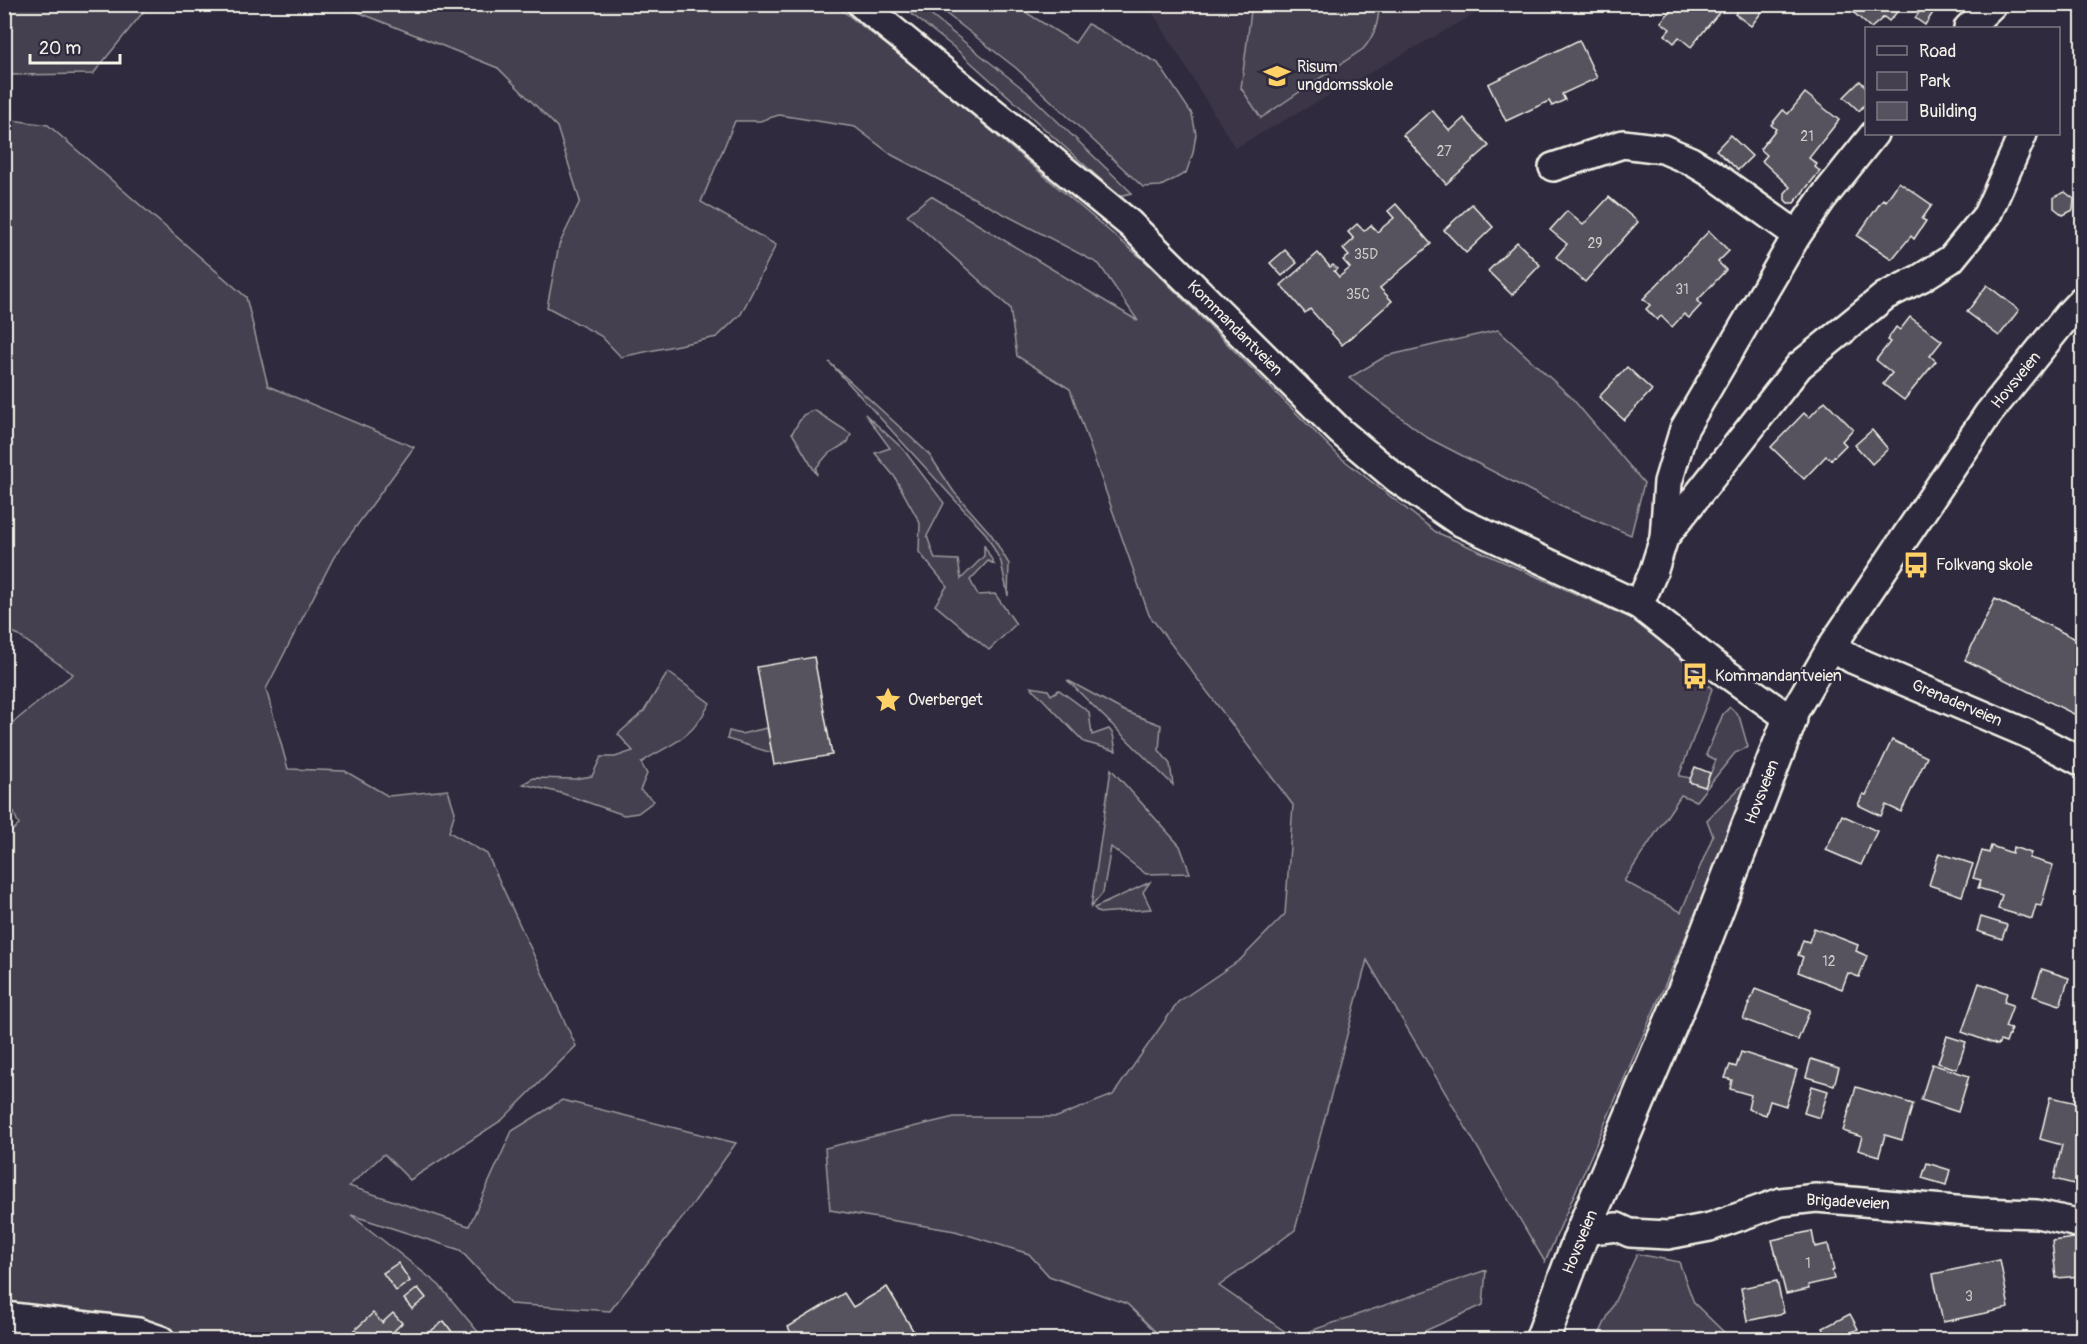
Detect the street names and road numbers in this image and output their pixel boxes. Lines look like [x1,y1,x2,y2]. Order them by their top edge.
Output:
street label: Kommandantveien [1183,276,1287,380]
street label: Hovsveien [1987,347,2045,413]
street label: Grenaderveien [1909,675,2005,731]
street label: Hovsveien [1741,757,1783,827]
street label: Brigadeveien [1806,1190,1890,1214]
street label: Hovsveien [1558,1207,1602,1277]

